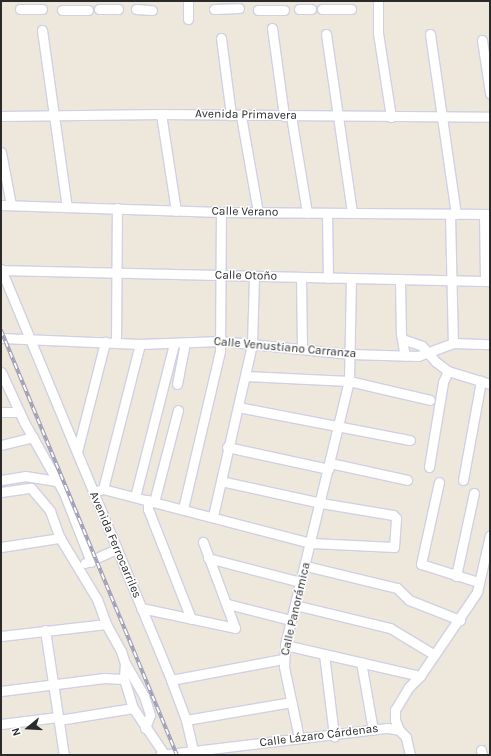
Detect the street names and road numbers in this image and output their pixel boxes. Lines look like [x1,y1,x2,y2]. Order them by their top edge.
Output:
street label: Avenida Primavera [195,107,297,123]
street label: Calle Verano [211,204,279,220]
street label: Calle Otoño [215,268,277,284]
street label: Calle Venustiano Carranza [213,335,357,361]
street label: Avenida Ferrocarriles [86,490,144,600]
street label: Calle Panorámica [278,561,314,657]
street label: Calle Lázaro Cárdenas [259,722,379,750]

